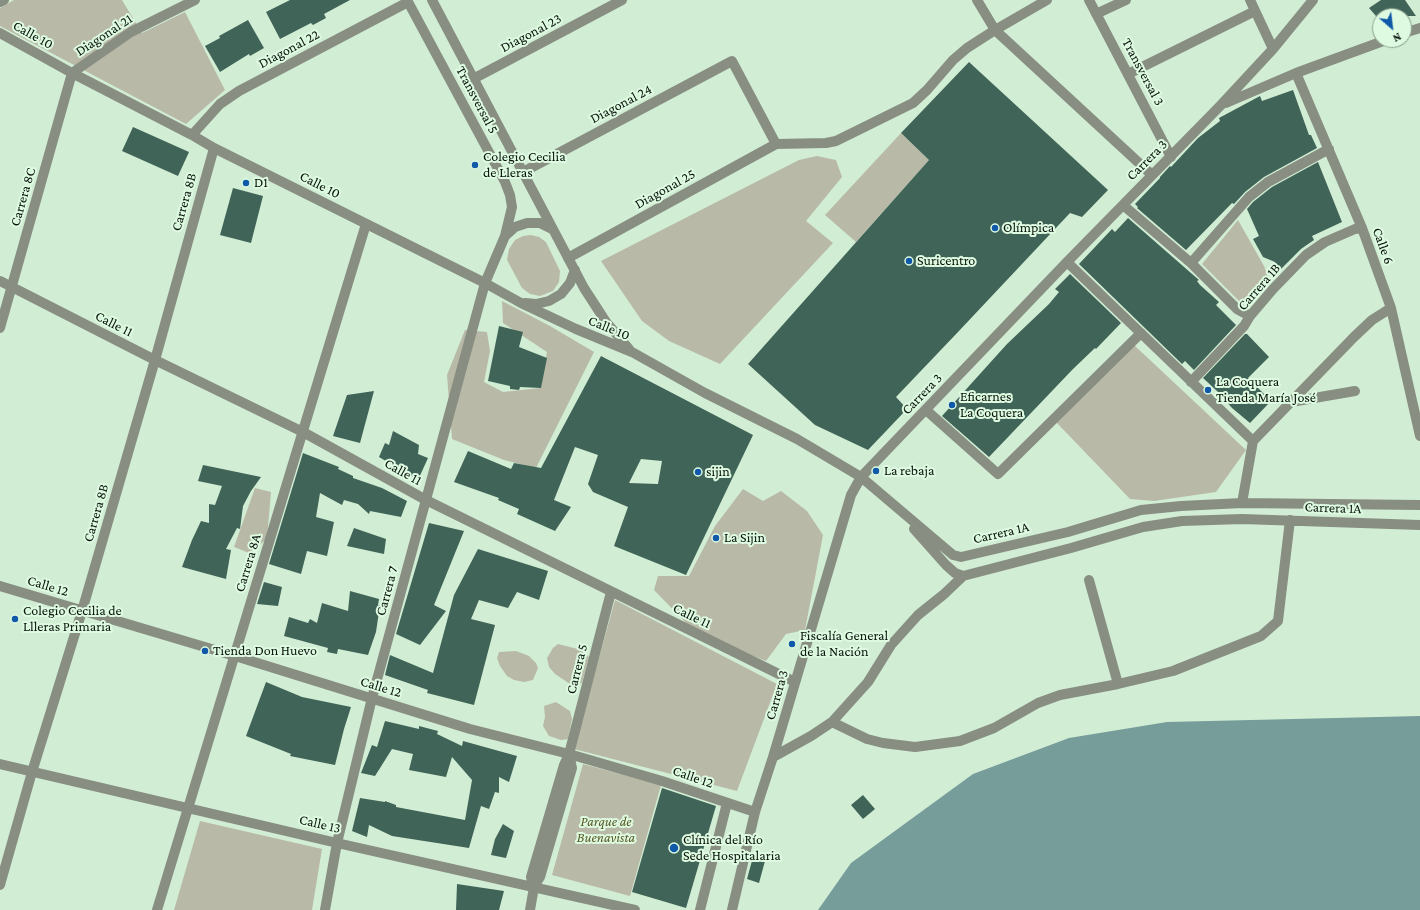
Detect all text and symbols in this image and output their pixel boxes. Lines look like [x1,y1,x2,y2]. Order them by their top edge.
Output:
north arrow [1372,8,1412,48]
street label: Diagonal 21 [72,10,136,60]
street label: Diagonal 23 [498,10,564,56]
street label: Calle 10 [10,17,56,53]
street label: Diagonal 22 [256,26,322,72]
text: N [1391,31,1403,45]
street label: Transversal 3 [1118,35,1168,109]
street label: Transversal 5 [452,63,502,137]
street label: Diagonal 24 [587,81,655,127]
street label: Carrera 3 [1123,136,1171,184]
place label: Colegio Cecilia de Lleras [483,149,566,182]
marker: Colegio Cecilia de Lleras [470,160,480,170]
street label: Diagonal 25 [632,165,698,213]
street label: Carrera 8C [7,166,39,228]
street label: Calle 10 [297,168,343,202]
street label: Carrera 8B [168,171,200,233]
place label: D1 [254,175,268,191]
marker: D1 [241,178,251,188]
place label: Olímpica [1003,220,1054,236]
marker: Olímpica [990,223,1000,233]
street label: Calle 6 [1369,225,1397,267]
place label: Suricentro [917,253,975,269]
marker: Suricentro [904,256,914,266]
street label: Carrera 1B [1234,260,1284,314]
street label: Calle 11 [92,307,136,341]
street label: Calle 10 [586,312,632,344]
street label: Carrera 3 [898,370,946,418]
place label: La Coquera Tienda María José [1216,374,1316,406]
marker: La Coquera Tienda María José [1203,385,1213,395]
place label: Eficarnes La Coquera [960,389,1023,422]
marker: Eficarnes La Coquera [947,400,957,410]
street label: Calle 11 [381,455,425,489]
place label: La rebaja [884,463,934,479]
place label: sijin [706,464,730,480]
marker: La rebaja [871,466,881,476]
marker: sijin [693,467,703,477]
street label: Carrera 8B [80,482,112,544]
street label: Carrera 1A [1304,499,1362,517]
street label: Carrera 1A [971,518,1031,548]
place label: La Sijin [724,530,765,546]
street label: Carrera 8A [231,532,265,594]
marker: La Sijin [711,533,721,543]
street label: Carrera 7 [372,564,402,618]
street label: Calle 12 [25,572,71,600]
street label: Calle 11 [670,600,714,632]
place label: Colegio Cecilia de Llleras Primaria [23,603,122,636]
marker: Colegio Cecilia de Llleras Primaria [10,614,20,624]
place label: Fiscalía General de la Nación [800,628,888,660]
marker: Fiscalía General de la Nación [787,639,797,649]
street label: Carrera 5 [563,642,591,696]
place label: Tienda Don Huevo [213,643,317,659]
marker: Tienda Don Huevo [200,646,210,656]
street label: Carrera 3 [762,668,792,722]
street label: Calle 12 [358,673,404,701]
street label: Calle 12 [670,762,716,792]
street label: Calle 13 [298,811,342,837]
park label: Parque de Buenavista [577,814,635,846]
place label: Clínica del Río Sede Hospitalaria [683,832,781,864]
marker: Clínica del Río Sede Hospitalaria [668,842,680,854]

